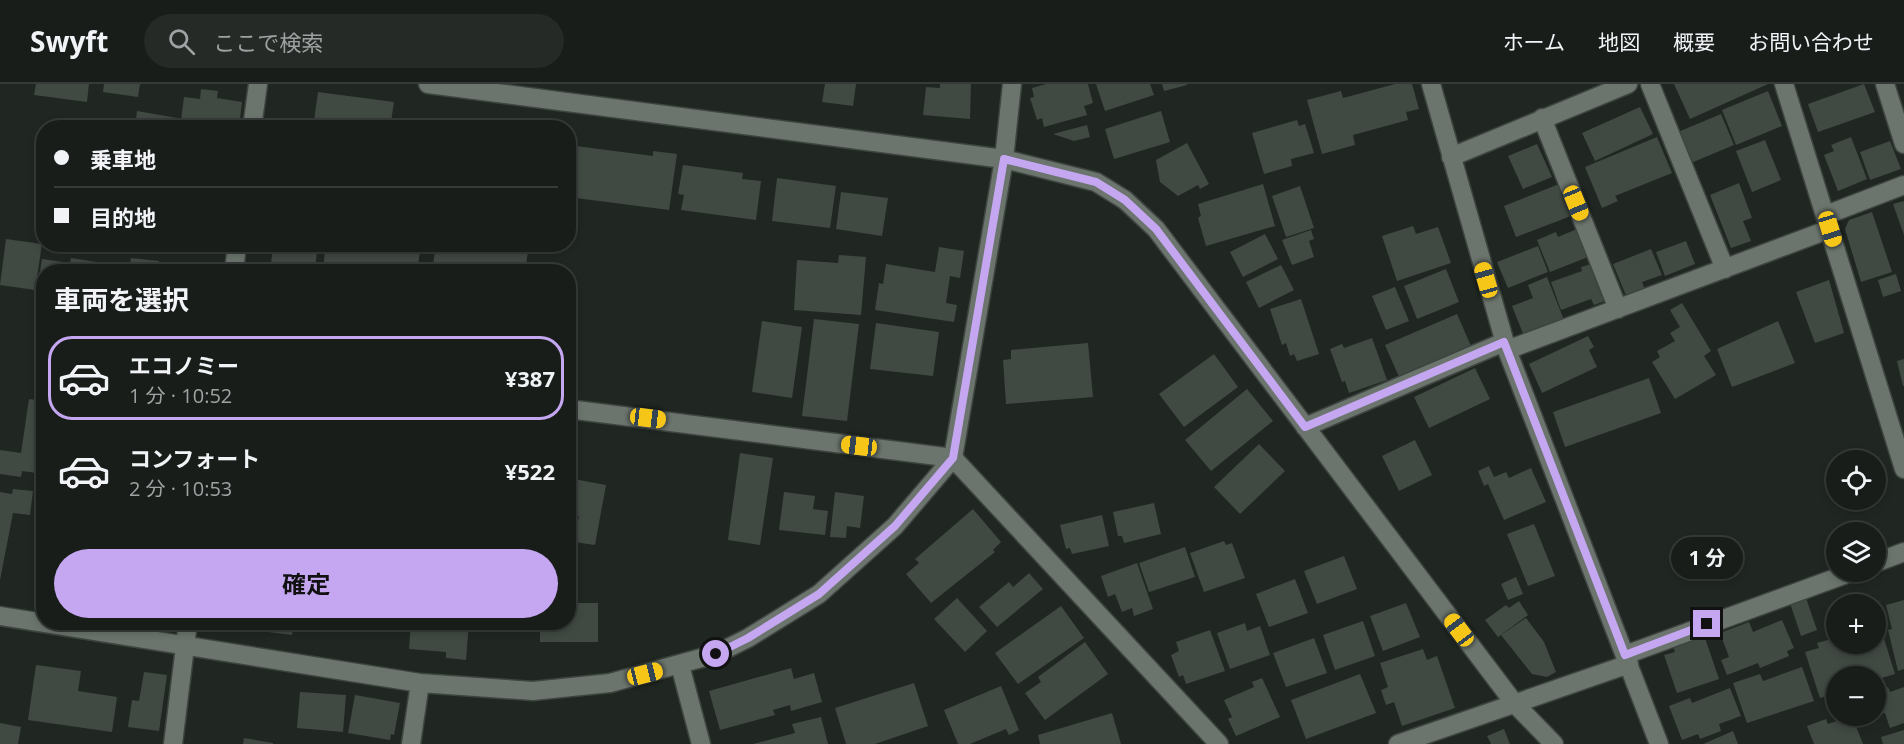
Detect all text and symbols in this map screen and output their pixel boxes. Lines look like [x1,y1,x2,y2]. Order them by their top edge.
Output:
search box [144,14,564,68]
text: Swyft [30,22,108,60]
icon: search [165,25,198,58]
text: ここで検索 [213,27,323,57]
text: ホーム [1503,28,1565,56]
text: 地図 [1598,28,1640,56]
text: 概要 [1673,28,1715,56]
text: お問い合わせ [1748,28,1874,56]
text: 乗車地 [90,144,156,174]
car [1561,183,1591,223]
text: 目的地 [90,202,156,232]
car [1816,209,1844,249]
car [1472,260,1500,300]
text: 車両を選択 [54,281,189,318]
text: エコノミー [129,350,239,380]
icon: car [57,351,111,405]
text: ¥387 [505,363,555,393]
text: 1 分 · 10:52 [129,382,232,409]
car [629,407,667,429]
car [840,435,878,457]
text: コンフォート [129,443,260,473]
icon: car [57,444,111,498]
map controls [1826,450,1886,726]
button: locate [1826,450,1886,510]
text: ¥522 [505,456,555,486]
text: 2 分 · 10:53 [129,475,232,502]
button: layers [1826,522,1886,582]
callout: 1 分 [1671,537,1743,579]
text: 1 分 [1689,544,1725,571]
button: 確定 [54,549,558,618]
button: + [1826,594,1886,654]
car [1441,610,1477,650]
route end [1693,610,1720,637]
route start [702,640,729,667]
car [625,661,665,687]
button: − [1826,666,1886,726]

